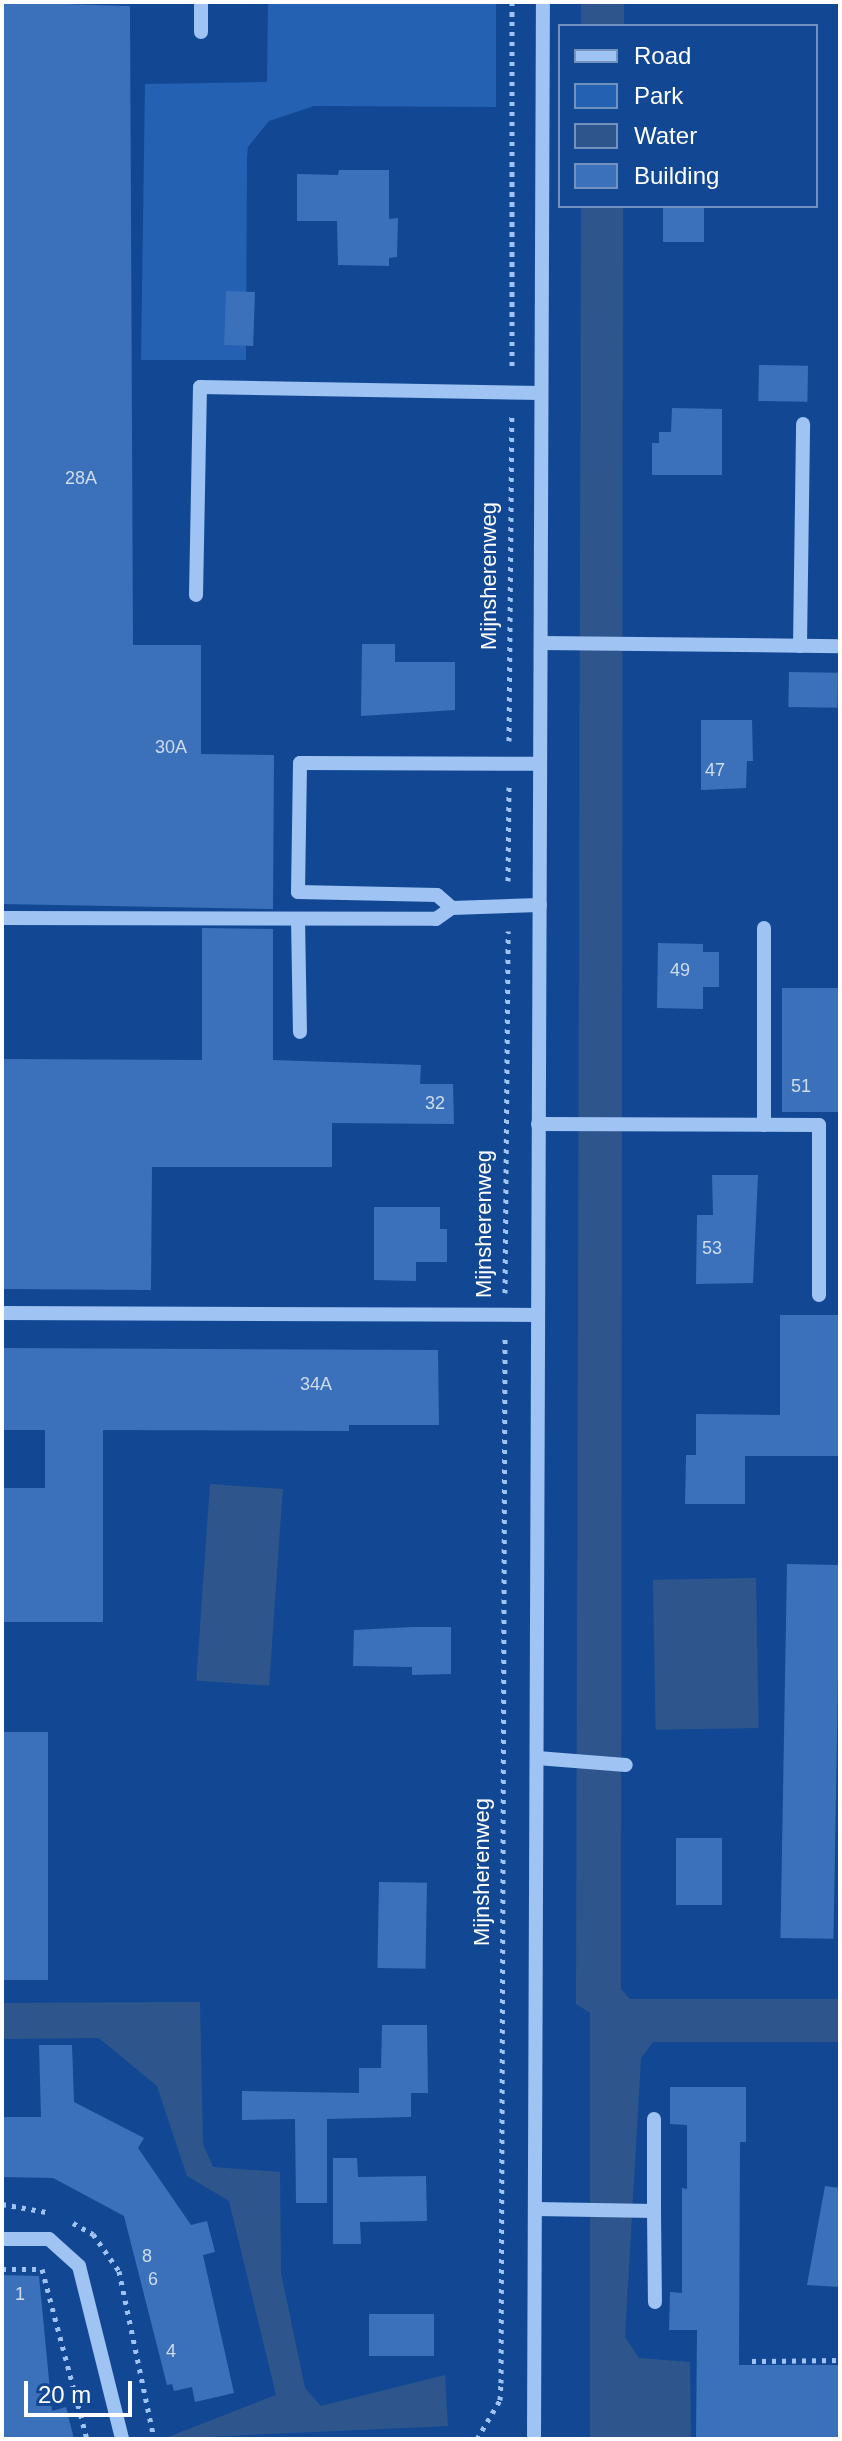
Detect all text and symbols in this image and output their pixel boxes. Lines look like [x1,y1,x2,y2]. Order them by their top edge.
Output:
legend [558,24,818,208]
text: Road [634,42,691,69]
text: Park [634,82,683,109]
text: Water [634,122,697,149]
text: Building [634,162,719,189]
house number: 28A [65,467,97,489]
street label: Mijnsherenweg [476,502,502,650]
house number: 30A [155,736,187,758]
house number: 47 [705,759,725,781]
house number: 49 [670,959,690,981]
house number: 51 [791,1075,811,1097]
house number: 32 [425,1092,445,1114]
street label: Mijnsherenweg [471,1150,497,1298]
house number: 53 [702,1237,722,1259]
house number: 34A [300,1373,332,1395]
street label: Mijnsherenweg [469,1798,495,1946]
house number: 8 [142,2245,152,2267]
house number: 6 [148,2268,158,2290]
house number: 1 [15,2283,25,2305]
house number: 4 [166,2340,176,2362]
scale bar [28,2365,136,2415]
text: 20 m [38,2381,91,2408]

